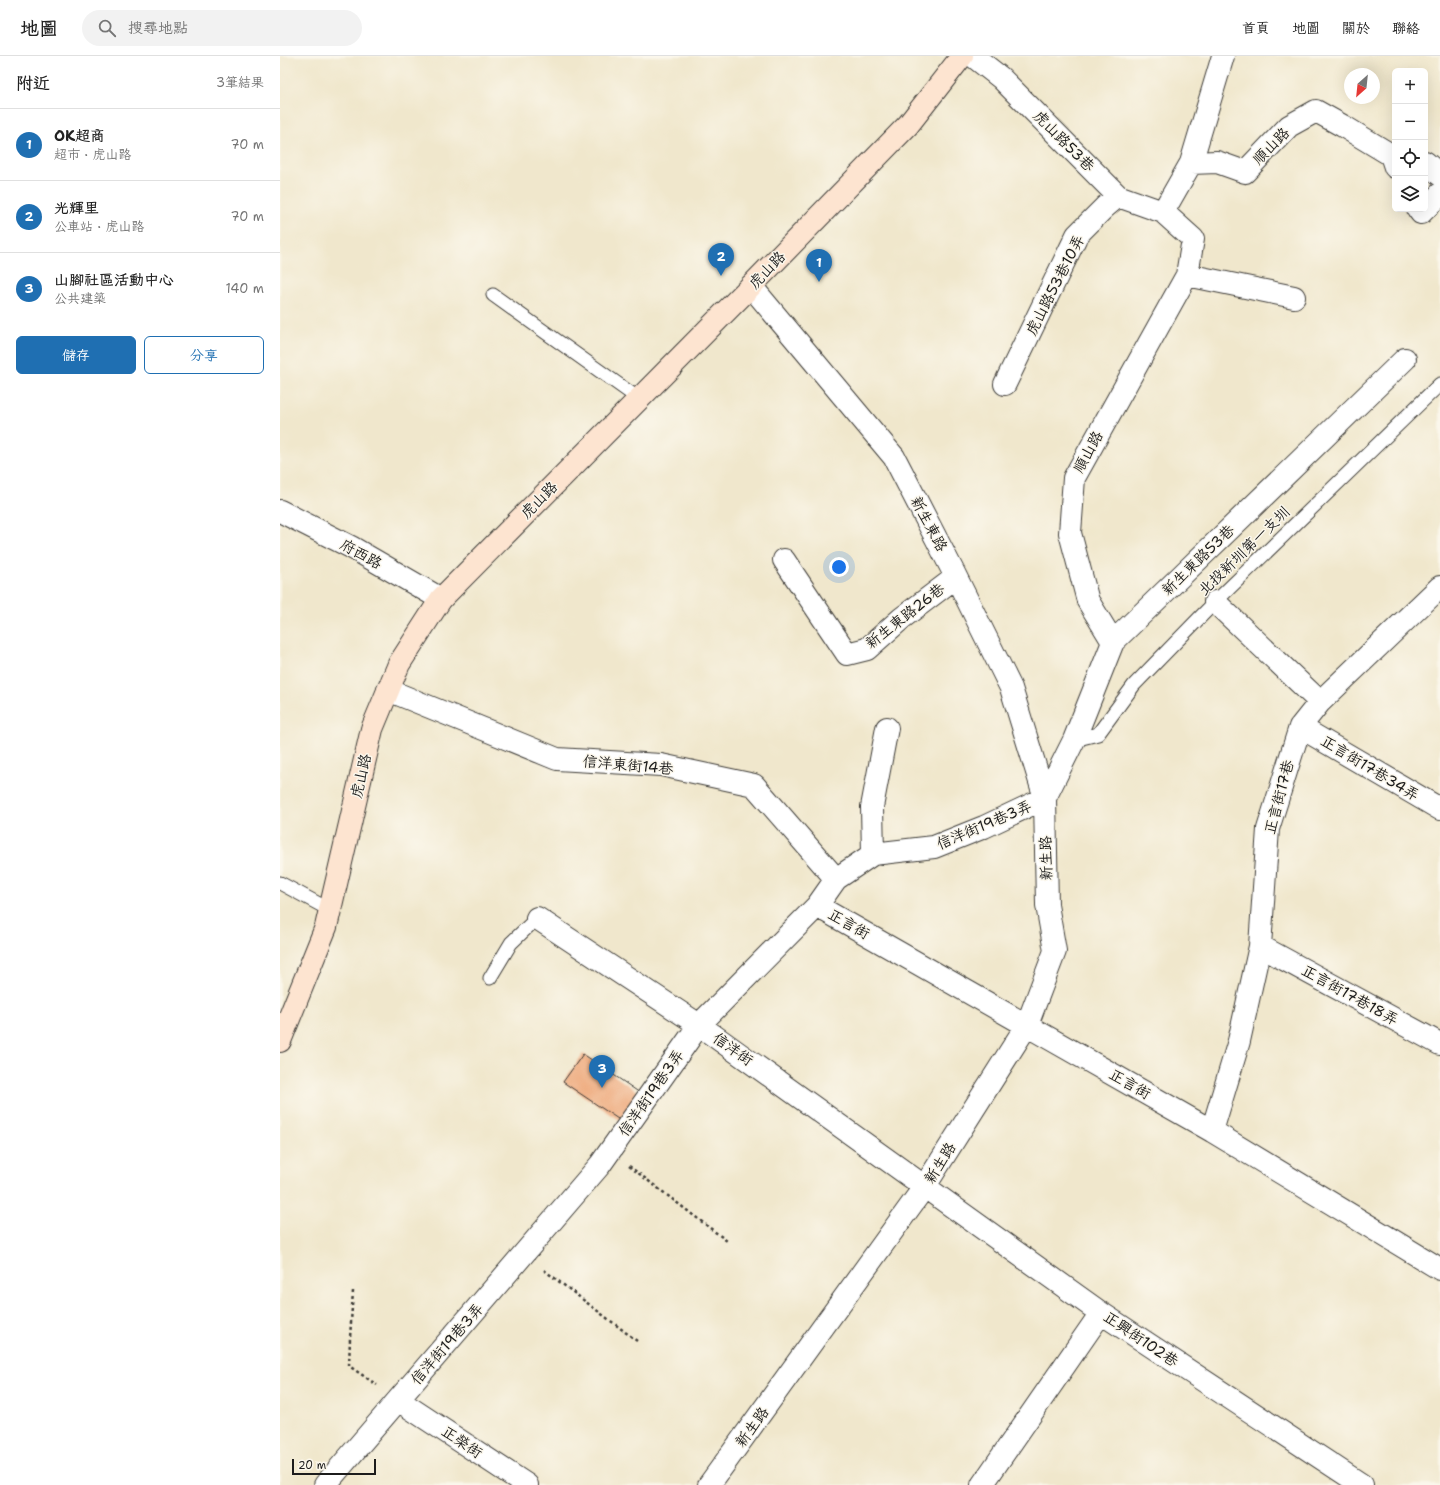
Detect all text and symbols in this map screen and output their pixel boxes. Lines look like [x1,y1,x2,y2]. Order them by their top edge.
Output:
search box [82,10,362,46]
text: 地圖 [20,16,58,41]
icon: search [96,17,118,39]
text: 搜尋地點 [128,18,188,38]
text: 首頁 [1242,19,1270,37]
text: 地圖 [1292,19,1320,37]
text: 關於 [1342,19,1370,37]
text: 聯絡 [1392,19,1420,37]
north arrow [1344,68,1380,104]
map controls [1392,68,1428,212]
button: + [1392,68,1428,104]
text: 附近 [16,72,50,94]
text: 3筆結果 [216,74,264,91]
button: − [1392,104,1428,140]
street label: 虎山路53巷 [1029,106,1099,176]
street label: 順山路 [1248,123,1294,169]
text: OK超商 [54,126,105,146]
text: 1 [26,136,32,153]
text: 70 m [230,136,264,153]
button: locate [1392,140,1428,176]
text: 超市 · 虎山路 [54,146,132,163]
button: layers [1392,176,1428,212]
text: 光輝里 [54,198,99,218]
text: 2 [24,208,34,225]
text: 70 m [230,208,264,225]
text: 公車站 · 虎山路 [54,218,145,235]
street label: 虎山路53巷10弄 [1021,231,1089,339]
pin: 2 [708,243,734,276]
street label: 虎山路 [744,247,790,293]
pin: 1 [806,249,832,282]
text: 山腳社區活動中心 [54,270,174,290]
text: 3 [24,280,34,297]
text: 140 m [225,280,264,297]
text: 公共建築 [54,290,106,307]
button: 儲存 [16,336,136,374]
button: 分享 [144,336,264,374]
street label: 順山路 [1068,427,1108,477]
street label: 虎山路 [516,477,562,523]
street label: 新生東路 [906,493,952,555]
street label: 北投新圳第一支圳 [1194,502,1294,600]
street label: 新生東路53巷 [1157,520,1239,600]
street label: 府西路 [336,534,386,574]
your location [829,557,849,577]
street label: 新生東路26巷 [861,579,949,653]
street label: 正言街17巷34弄 [1317,731,1423,805]
street label: 信洋東街14巷 [582,751,674,779]
street label: 虎山路 [346,752,376,800]
street label: 正言街17巷 [1260,758,1298,836]
street label: 信洋街19巷3弄 [933,796,1035,854]
street label: 新生路 [1036,835,1056,881]
street label: 正言街 [825,904,873,944]
street label: 正言街17巷18弄 [1298,960,1402,1030]
street label: 信洋街 [709,1028,757,1070]
street label: 信洋街19巷3弄 [614,1046,688,1140]
pin: 3 [589,1055,615,1088]
street label: 正言街 [1106,1064,1154,1104]
street label: 新生路 [920,1139,960,1187]
street label: 信洋街19巷3弄 [406,1299,488,1389]
street label: 正興街102巷 [1100,1307,1182,1371]
street label: 新生路 [731,1403,773,1451]
street label: 正榮街 [438,1421,486,1463]
scale bar [292,1457,376,1476]
text: 20 m [298,1458,326,1473]

